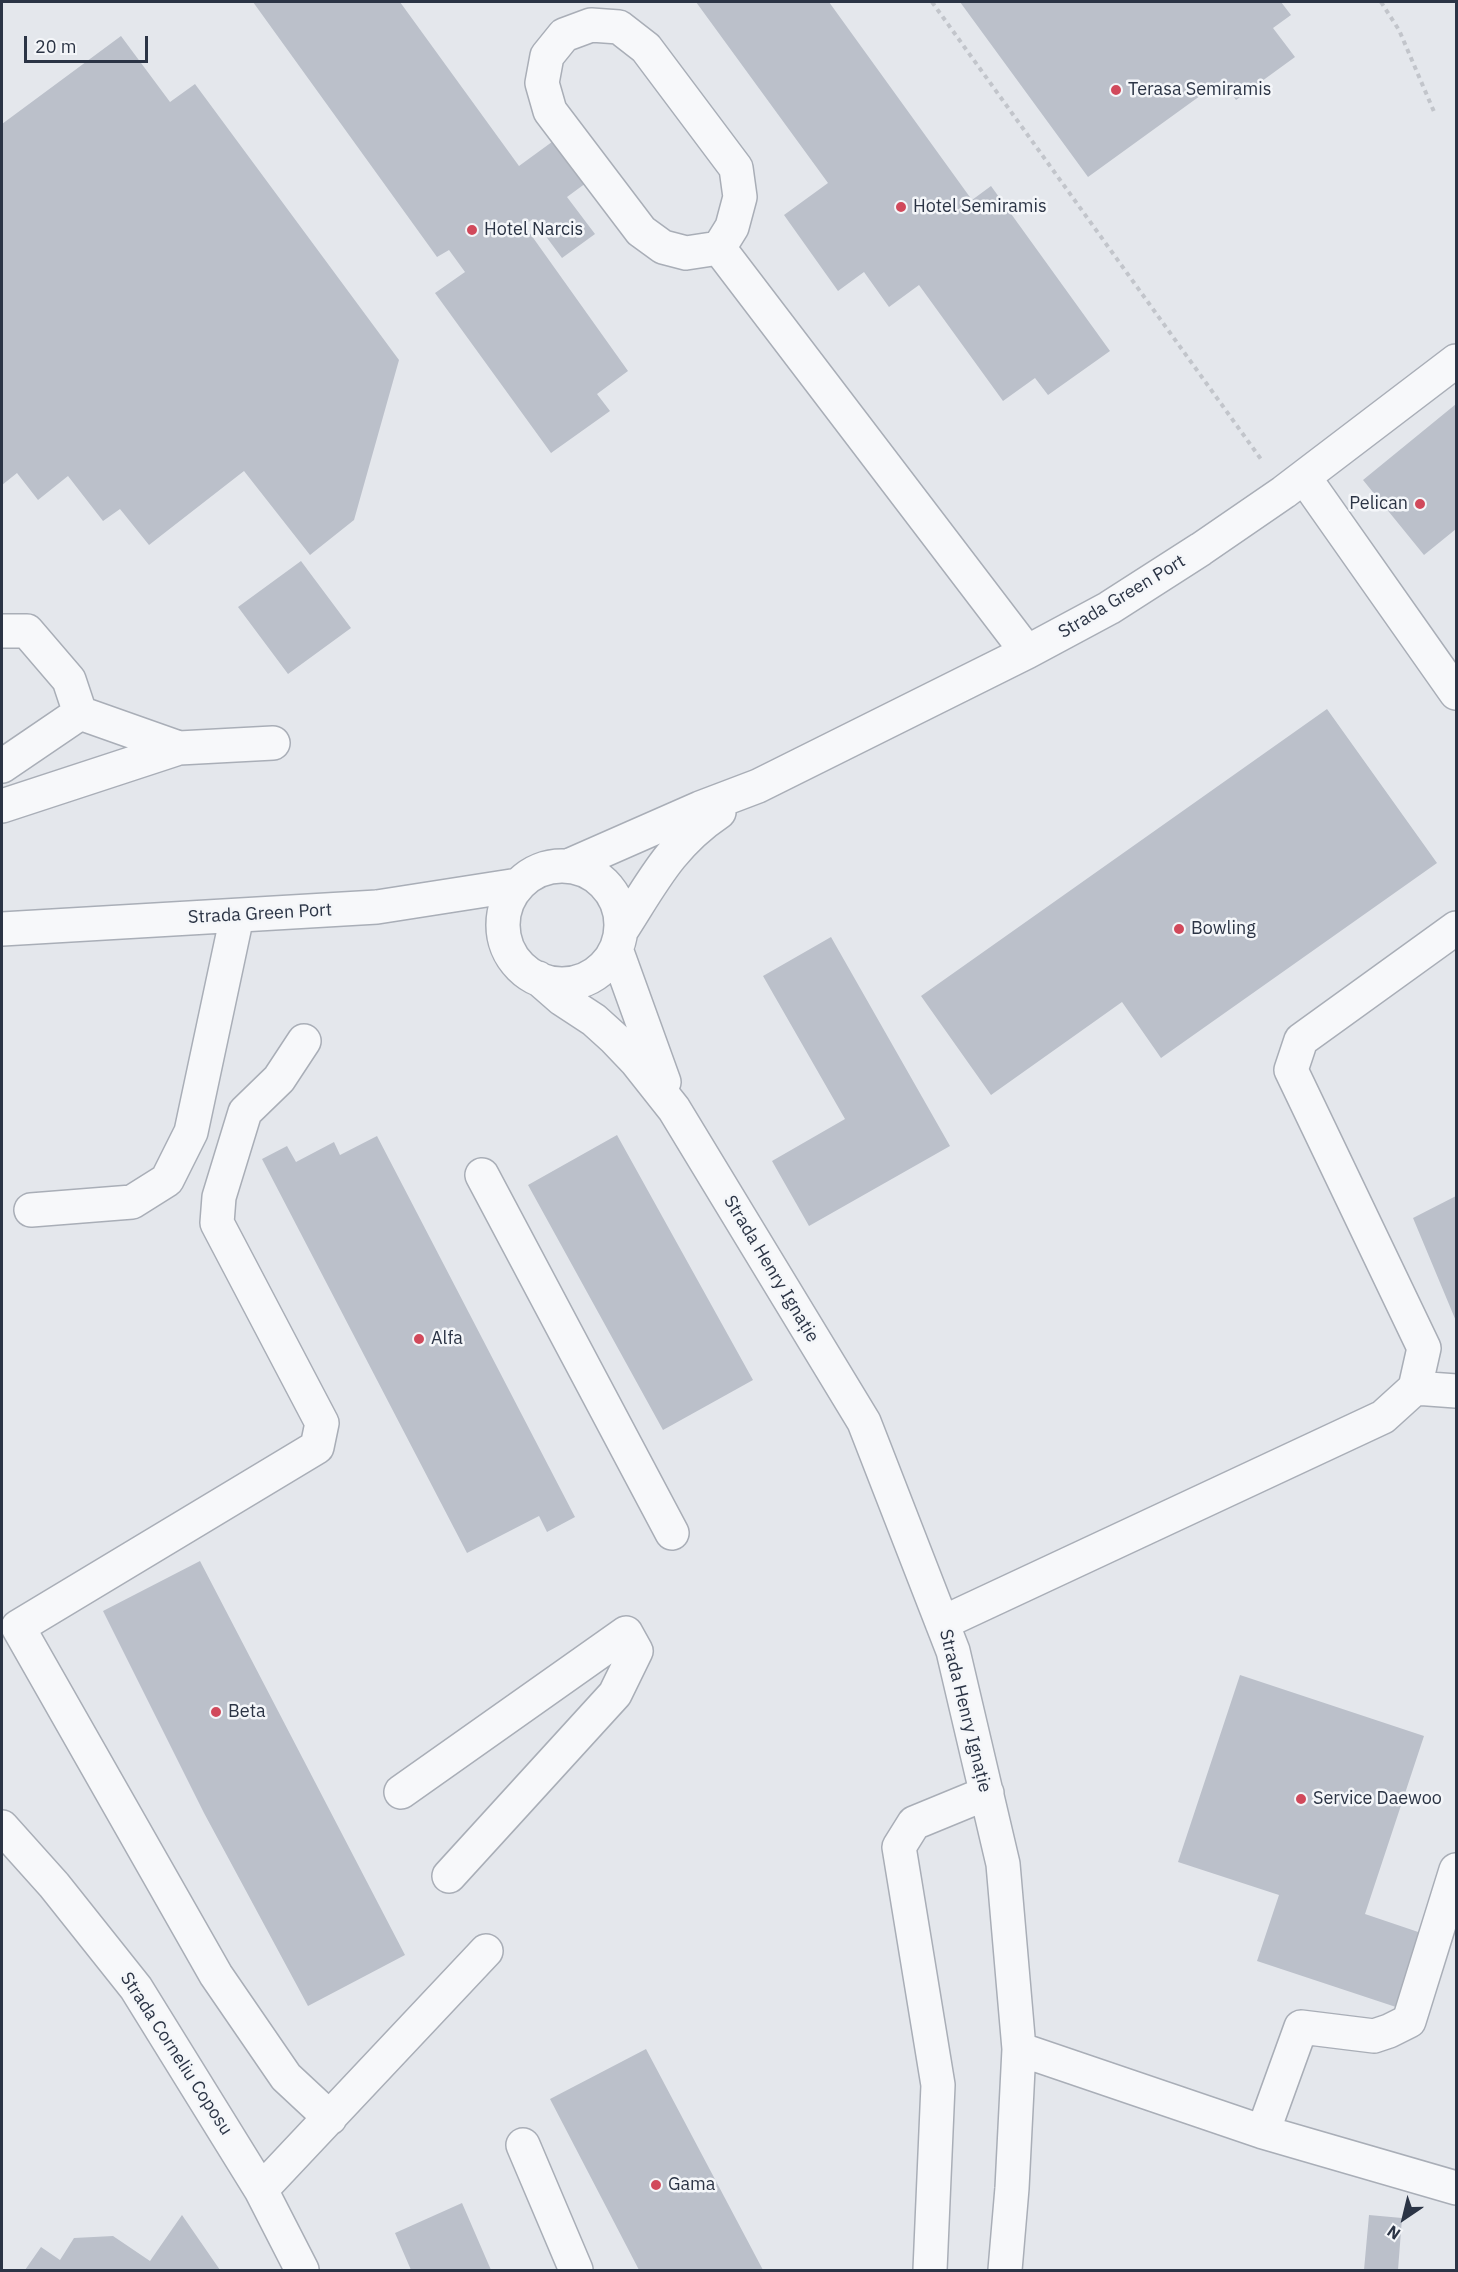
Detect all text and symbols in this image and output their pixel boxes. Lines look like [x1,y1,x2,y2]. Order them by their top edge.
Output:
scale bar [27,24,152,62]
text: 20 m [35,35,77,58]
place label: Terasa Semiramis [1128,79,1271,101]
marker: Terasa Semiramis [1109,83,1123,97]
place label: Hotel Semiramis [913,196,1047,218]
marker: Hotel Semiramis [894,200,908,214]
place label: Hotel Narcis [484,219,583,241]
marker: Hotel Narcis [465,223,479,237]
place label: Pelican [1349,493,1408,515]
marker: Pelican [1413,497,1427,511]
street label: Strada Green Port [1055,551,1189,643]
street label: Strada Green Port [187,899,333,929]
place label: Bowling [1191,918,1256,940]
marker: Bowling [1172,922,1186,936]
street label: Strada Henry Ignație [719,1192,823,1346]
place label: Alfa [431,1328,463,1350]
marker: Alfa [412,1332,426,1346]
street label: Strada Henry Ignație [934,1627,996,1795]
place label: Beta [228,1701,266,1723]
marker: Beta [209,1705,223,1719]
place label: Service Daewoo [1313,1788,1442,1810]
marker: Service Daewoo [1294,1792,1308,1806]
street label: Strada Corneliu Coposu [115,1969,237,2139]
place label: Gama [668,2174,715,2196]
marker: Gama [649,2178,663,2192]
north arrow [1374,2188,1434,2248]
text: N [1383,2221,1404,2244]

